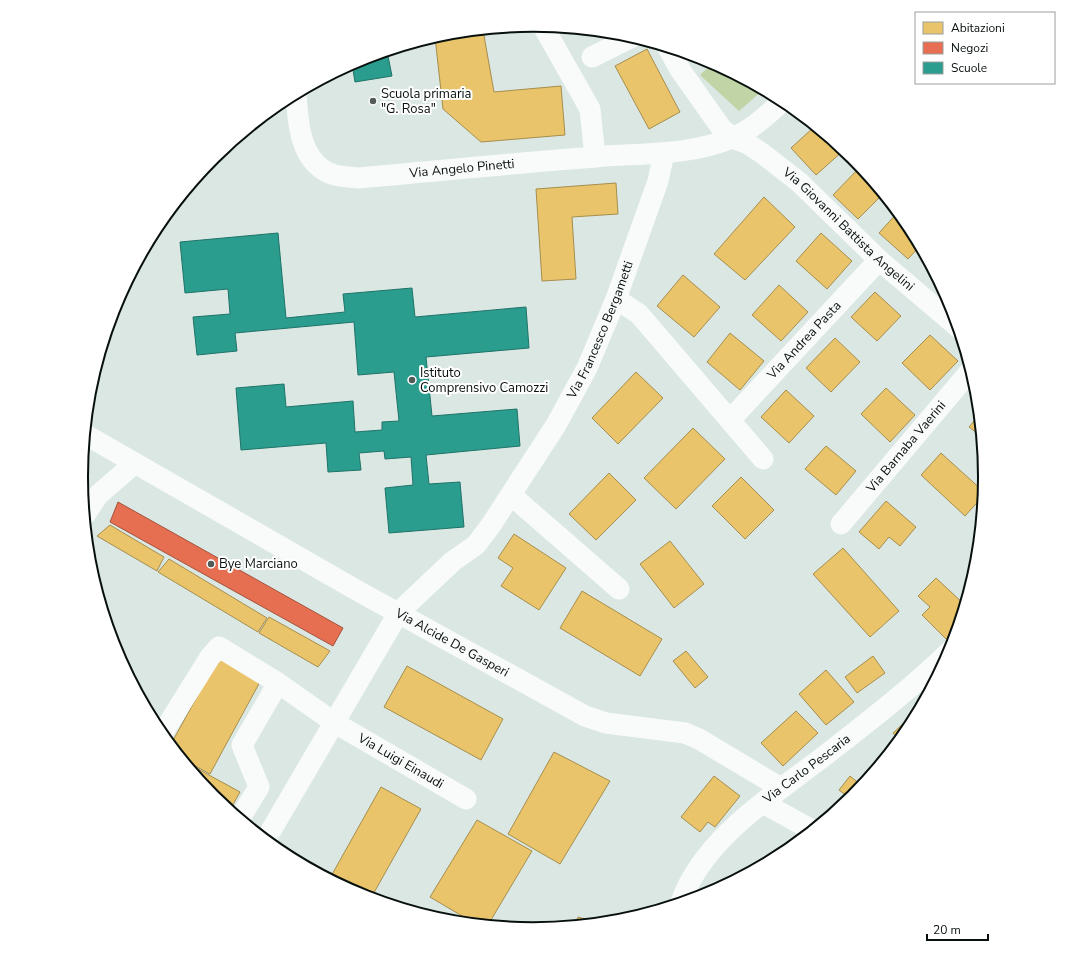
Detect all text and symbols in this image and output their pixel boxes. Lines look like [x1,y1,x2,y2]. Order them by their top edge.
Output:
legend [915,12,1055,84]
text: Abitazioni [951,20,1005,36]
text: Negozi [951,40,988,56]
text: Scuole [951,60,987,76]
place label: Scuola primaria "G. Rosa" [381,85,471,118]
marker: Scuola primaria "G. Rosa" [368,96,378,106]
street label: Via Angelo Pinetti [408,155,515,182]
street label: Via Giovanni Battista Angelini [778,163,918,295]
street label: Via Francesco Bergametti [562,258,638,403]
street label: Via Andrea Pasta [763,297,845,384]
place label: Istituto Comprensivo Camozzi [420,364,548,397]
marker: Istituto Comprensivo Camozzi [407,375,417,385]
street label: Via Barnaba Vaerini [862,397,950,497]
place label: Bye Marciano [219,555,298,573]
marker: Bye Marciano [206,559,216,569]
street label: Via Alcide De Gasperi [391,604,512,681]
street label: Via Luigi Einaudi [354,729,447,793]
street label: Via Carlo Pescaria [759,730,854,808]
scale bar [927,916,988,942]
text: 20 m [933,922,961,938]

